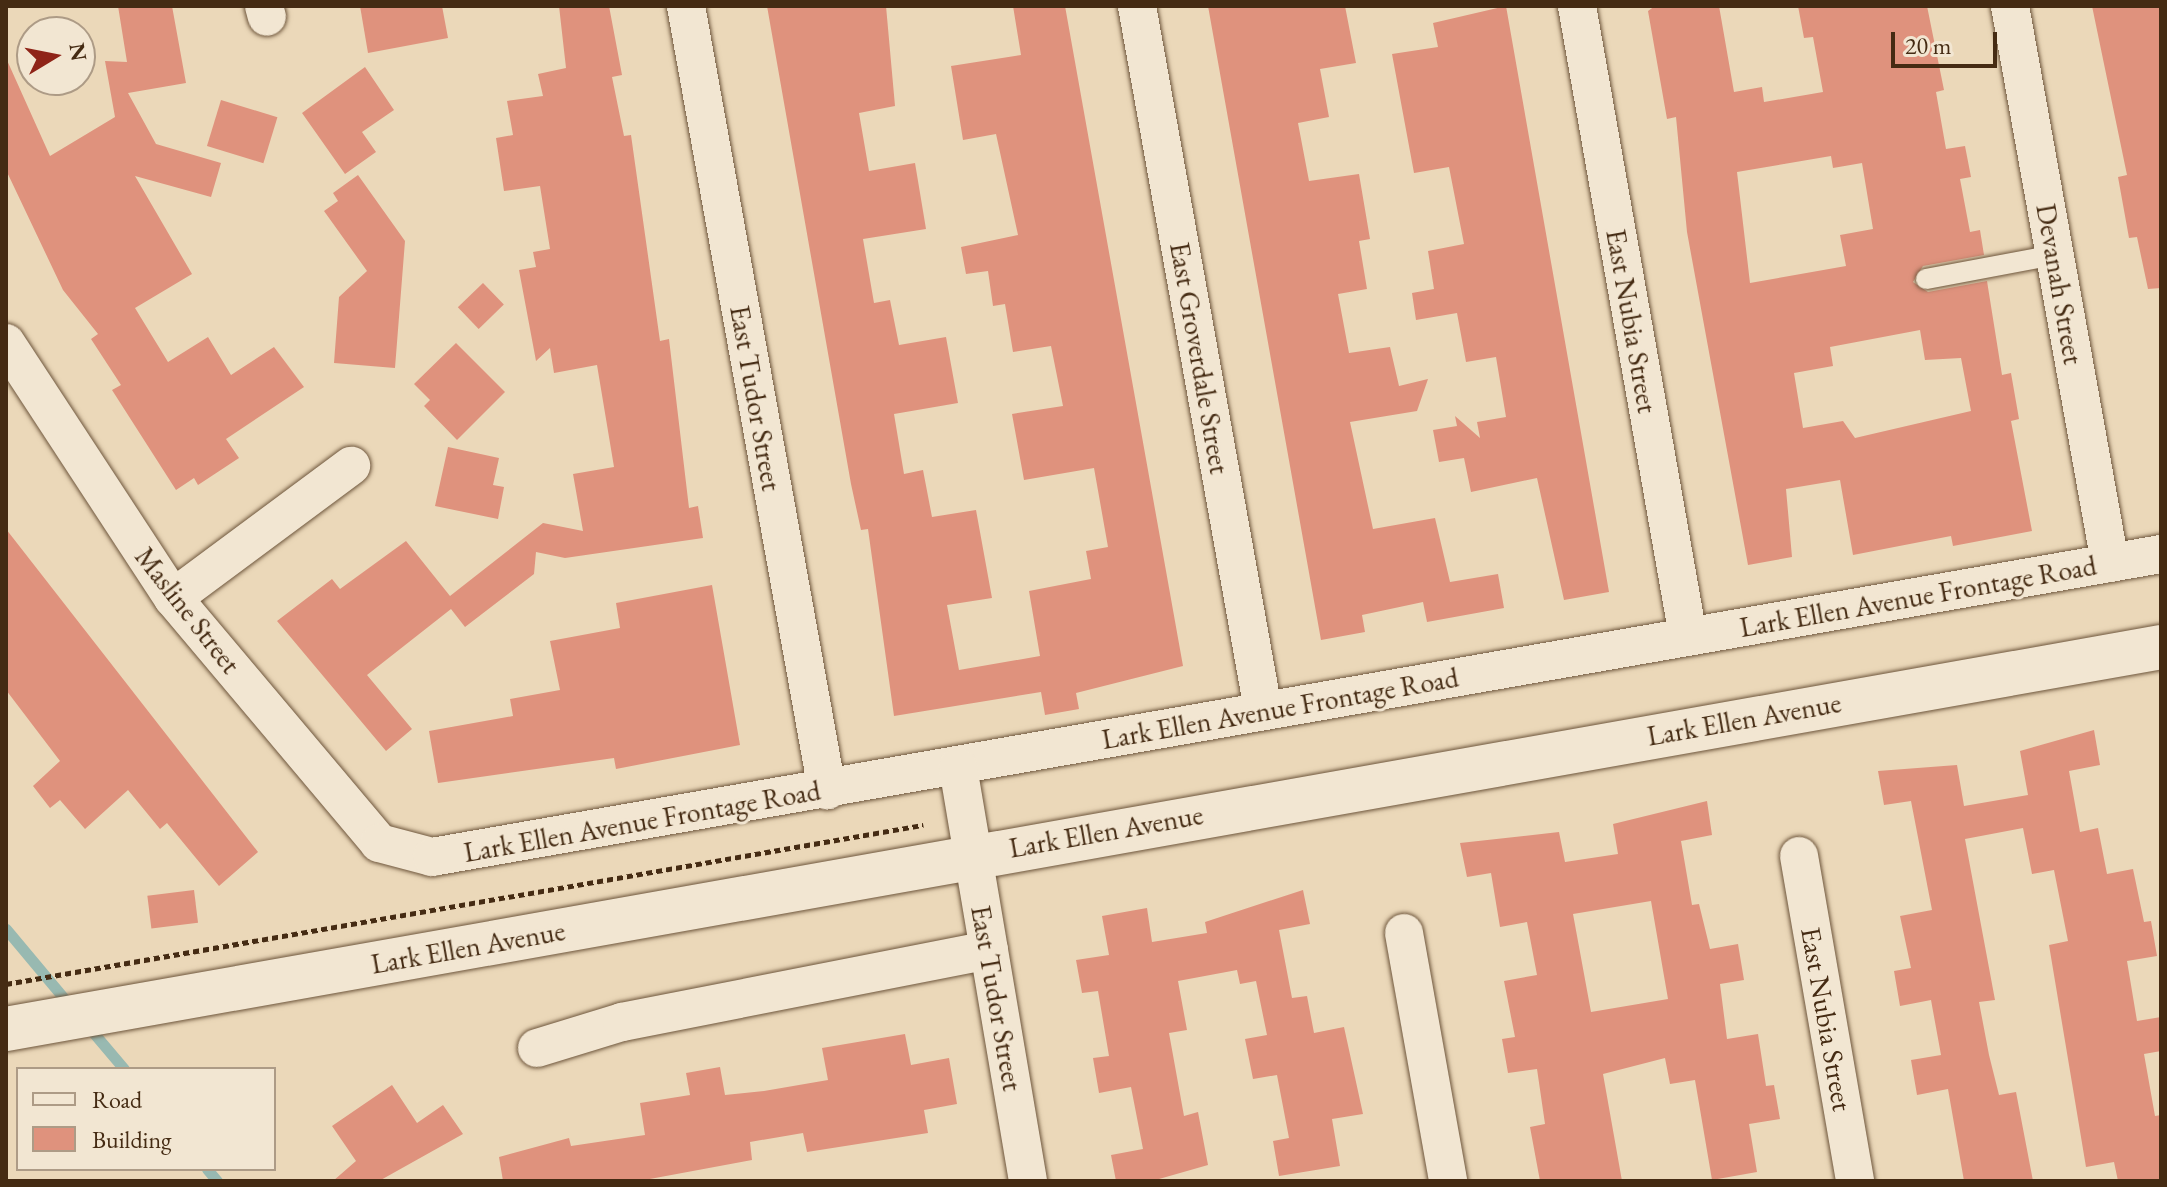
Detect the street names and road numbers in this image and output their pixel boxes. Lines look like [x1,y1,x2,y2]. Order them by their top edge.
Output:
street label: Devanah Street [2029,201,2091,367]
street label: East Nubia Street [1599,226,1665,416]
street label: East Groverdale Street [1163,239,1237,477]
street label: East Tudor Street [723,303,789,493]
street label: Masline Street [128,540,248,680]
street label: Lark Ellen Avenue Frontage Road [1737,548,2099,644]
street label: Lark Ellen Avenue Frontage Road [1099,660,1461,756]
street label: Lark Ellen Avenue [1644,685,1844,753]
street label: Lark Ellen Avenue Frontage Road [461,773,823,869]
street label: Lark Ellen Avenue [1006,797,1206,865]
street label: East Tudor Street [964,903,1030,1093]
street label: Lark Ellen Avenue [368,913,568,981]
street label: East Nubia Street [1794,924,1860,1114]

